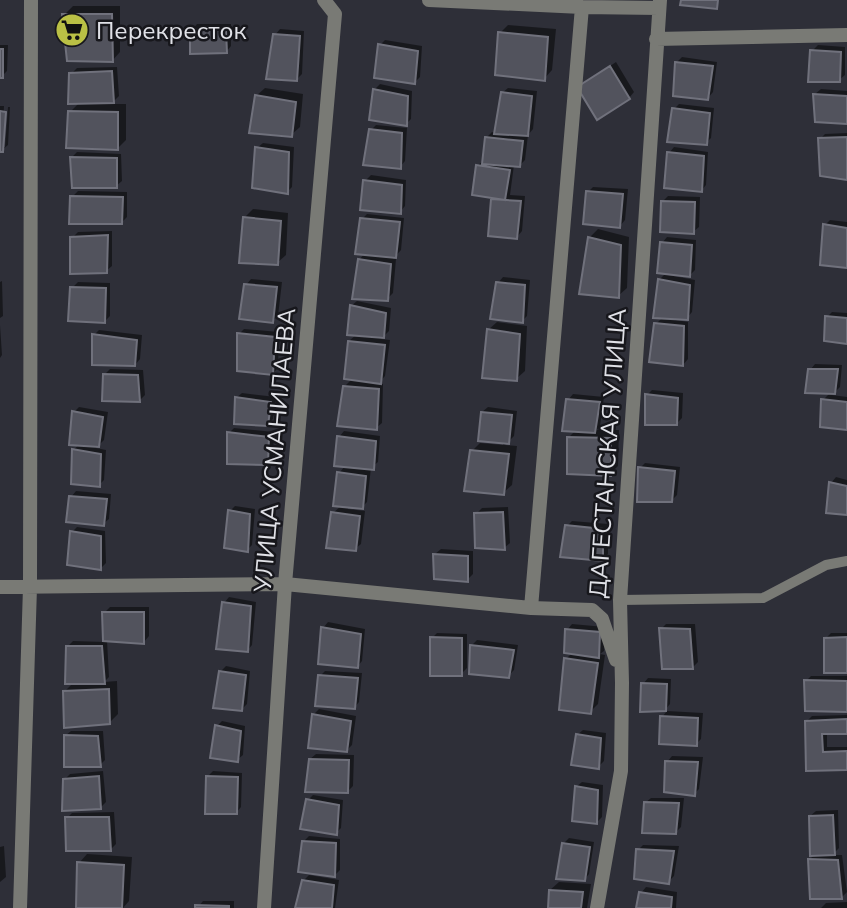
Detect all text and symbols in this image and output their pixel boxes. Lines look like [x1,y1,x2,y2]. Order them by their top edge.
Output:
supermarket icon: Перекресток [53,11,91,49]
place label: Перекресток [96,15,246,45]
street label: УЛИЦА УСМАНИЛАЕВА [247,306,301,594]
street label: ДАГЕСТАНСКАЯ УЛИЦА [582,307,632,599]

